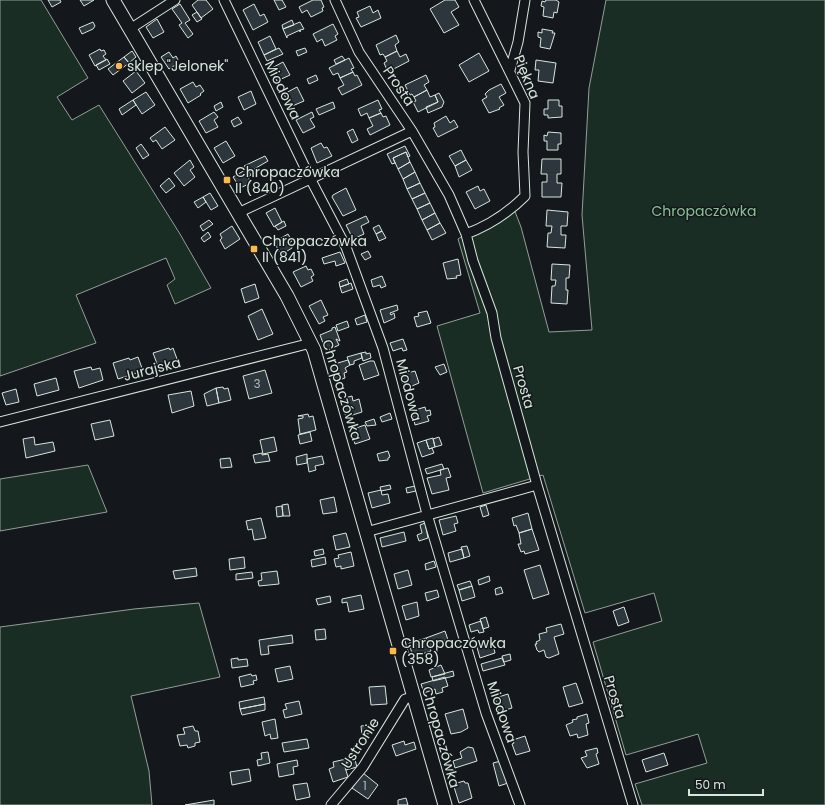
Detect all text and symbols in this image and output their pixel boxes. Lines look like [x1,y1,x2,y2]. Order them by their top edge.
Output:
street label: Piękna [509,52,545,102]
place label: sklep "Jelonek" [127,56,228,76]
street label: Miodowa [260,57,306,123]
marker: sklep "Jelonek" [114,61,124,71]
street label: Prosta [378,62,420,110]
place label: Chropaczówka II (840) [235,162,340,198]
marker: Chropaczówka II (840) [222,175,232,185]
park label: Chropaczówka [652,201,756,221]
place label: Chropaczówka II (841) [262,231,367,267]
marker: Chropaczówka II (841) [249,244,259,254]
street label: Chropaczówka [317,337,367,443]
street label: Jurajska [121,352,183,386]
street label: Miodowa [391,357,427,423]
street label: Prosta [508,363,540,411]
house number: 3 [253,375,261,392]
place label: Chropaczówka (358) [401,633,506,669]
marker: Chropaczówka (358) [388,646,398,656]
street label: Prosta [599,673,631,721]
street label: Miodowa [482,679,522,745]
street label: Chropaczówka [417,684,465,790]
street label: Ustronie [336,713,384,772]
scale bar [689,771,763,797]
text: 50 m [695,776,726,793]
house number: 1 [363,777,367,794]

